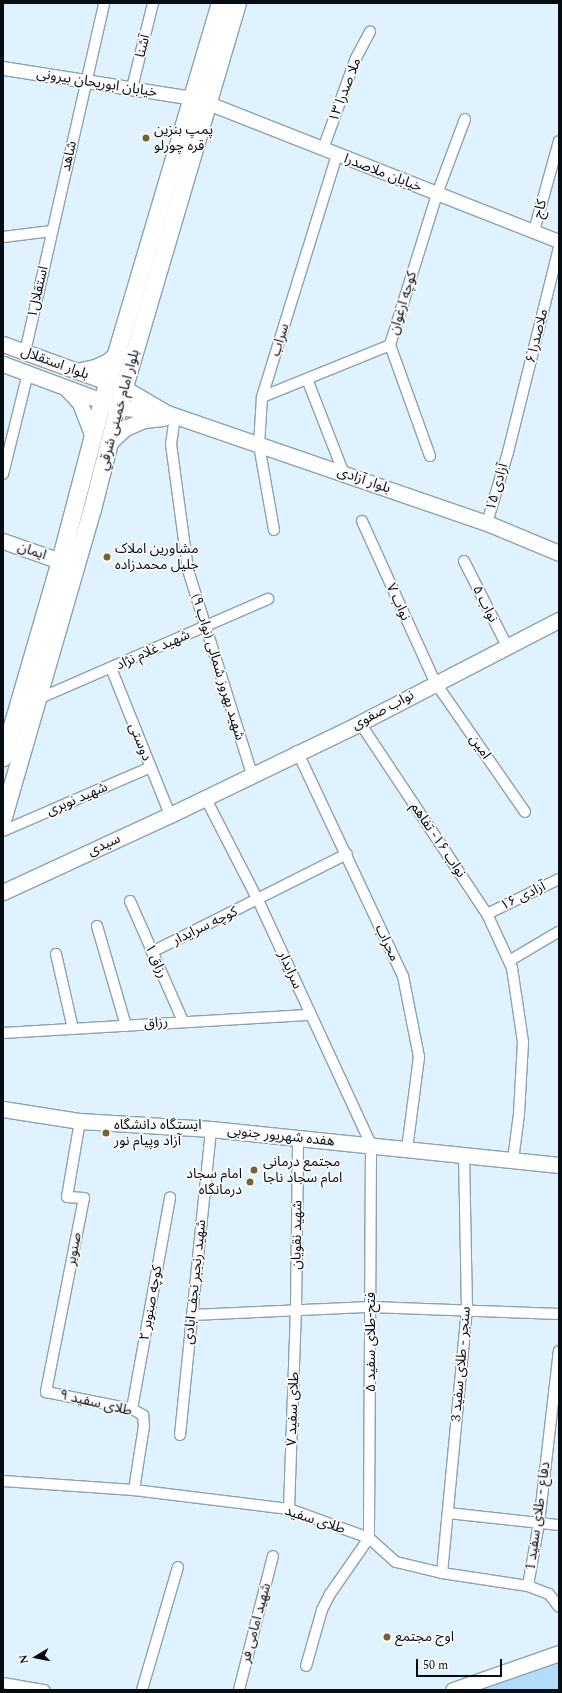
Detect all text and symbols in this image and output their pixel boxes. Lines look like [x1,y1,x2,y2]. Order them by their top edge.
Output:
street label: آشنا [132,33,154,59]
street label: ۱۳ ملا صدرا [325,56,365,124]
street label: خیابان ابوریحان بیرونی [35,65,159,101]
place label: پمپ بنزین قره چورلو [154,122,213,154]
marker: پمپ بنزین قره چورلو [141,133,151,143]
street label: شاهد [57,139,81,173]
street label: خیابان ملاصدرا [342,150,424,196]
street label: کاج [529,198,551,220]
street label: استقلال۱ [24,264,52,320]
street label: کوچه ارغوان [385,269,421,337]
street label: ملاصدرا ۶ [522,307,552,365]
street label: سراب [267,322,293,358]
street label: بلوار استقلال [19,343,91,383]
street label: بلوار امام خمینی شرقي [95,348,143,472]
street label: آزادی ۱۵ [482,461,512,513]
street label: بلوار آزادی [335,463,393,497]
street label: ایمان [15,538,49,564]
place label: مشاورین املاک جلیل محمدزاده [115,541,199,574]
marker: مشاورین املاک جلیل محمدزاده [102,552,112,562]
street label: نواب ۷ [382,581,414,623]
street label: نواب ۵ [469,583,501,625]
street label: شهید بهروز شمالی (نواب ۹) [188,592,248,742]
street label: شهید غلام نژاد [114,626,192,674]
street label: نواب صفوی [349,687,417,733]
street label: دوستی [125,721,155,763]
street label: امین [466,731,494,763]
street label: شهید نوبری [44,779,110,819]
street label: نواب ۱۶- تفاهم [407,799,469,881]
street label: سیدی [85,830,123,860]
street label: آزادی ۱۶ [498,878,548,914]
street label: کوچه سرایدار [170,903,240,949]
street label: محراب [371,922,403,964]
street label: رزاق ۱ [141,941,171,981]
street label: سرایدار [274,948,306,992]
street label: رزاق [143,1014,169,1032]
place label: ایستگاه دانشگاه آزاد وپیام نور [114,1117,202,1150]
street label: هفده شهریور جنوبی [226,1122,336,1150]
marker: ایستگاه دانشگاه آزاد وپیام نور [101,1128,111,1138]
place label: مجتمع درمانی امام سجاد ناجا [263,1154,342,1186]
marker: مجتمع درمانی امام سجاد ناجا [248,1164,260,1176]
place label: امام سجاد درمانگاه [186,1166,242,1198]
marker: امام سجاد درمانگاه [245,1177,255,1187]
street label: شهید نقویان [288,1200,306,1270]
street label: شهید رنجبر نجف ابادی [180,1219,210,1345]
street label: صنوبر [63,1231,85,1267]
street label: کوچه صنوبر ۲ [136,1264,166,1342]
street label: فتح-طلای سفید ۵ [363,1292,379,1392]
street label: سنجر - طلای سفید 3 [448,1306,474,1422]
street label: طلای سفید ۷ [283,1372,303,1446]
street label: طلای سفید ۹ [58,1386,134,1420]
street label: دفاع - طلای سفید 1 [522,1461,554,1571]
street label: طلای سفید [283,1502,347,1538]
street label: شهید امامی فر [237,1581,275,1665]
place label: اوج مجتمع [395,1629,454,1645]
marker: اوج مجتمع [382,1632,392,1642]
north arrow [16,1637,56,1677]
scale bar [418,1651,504,1677]
text: N [15,1653,33,1665]
text: 50 m [423,1656,448,1675]

